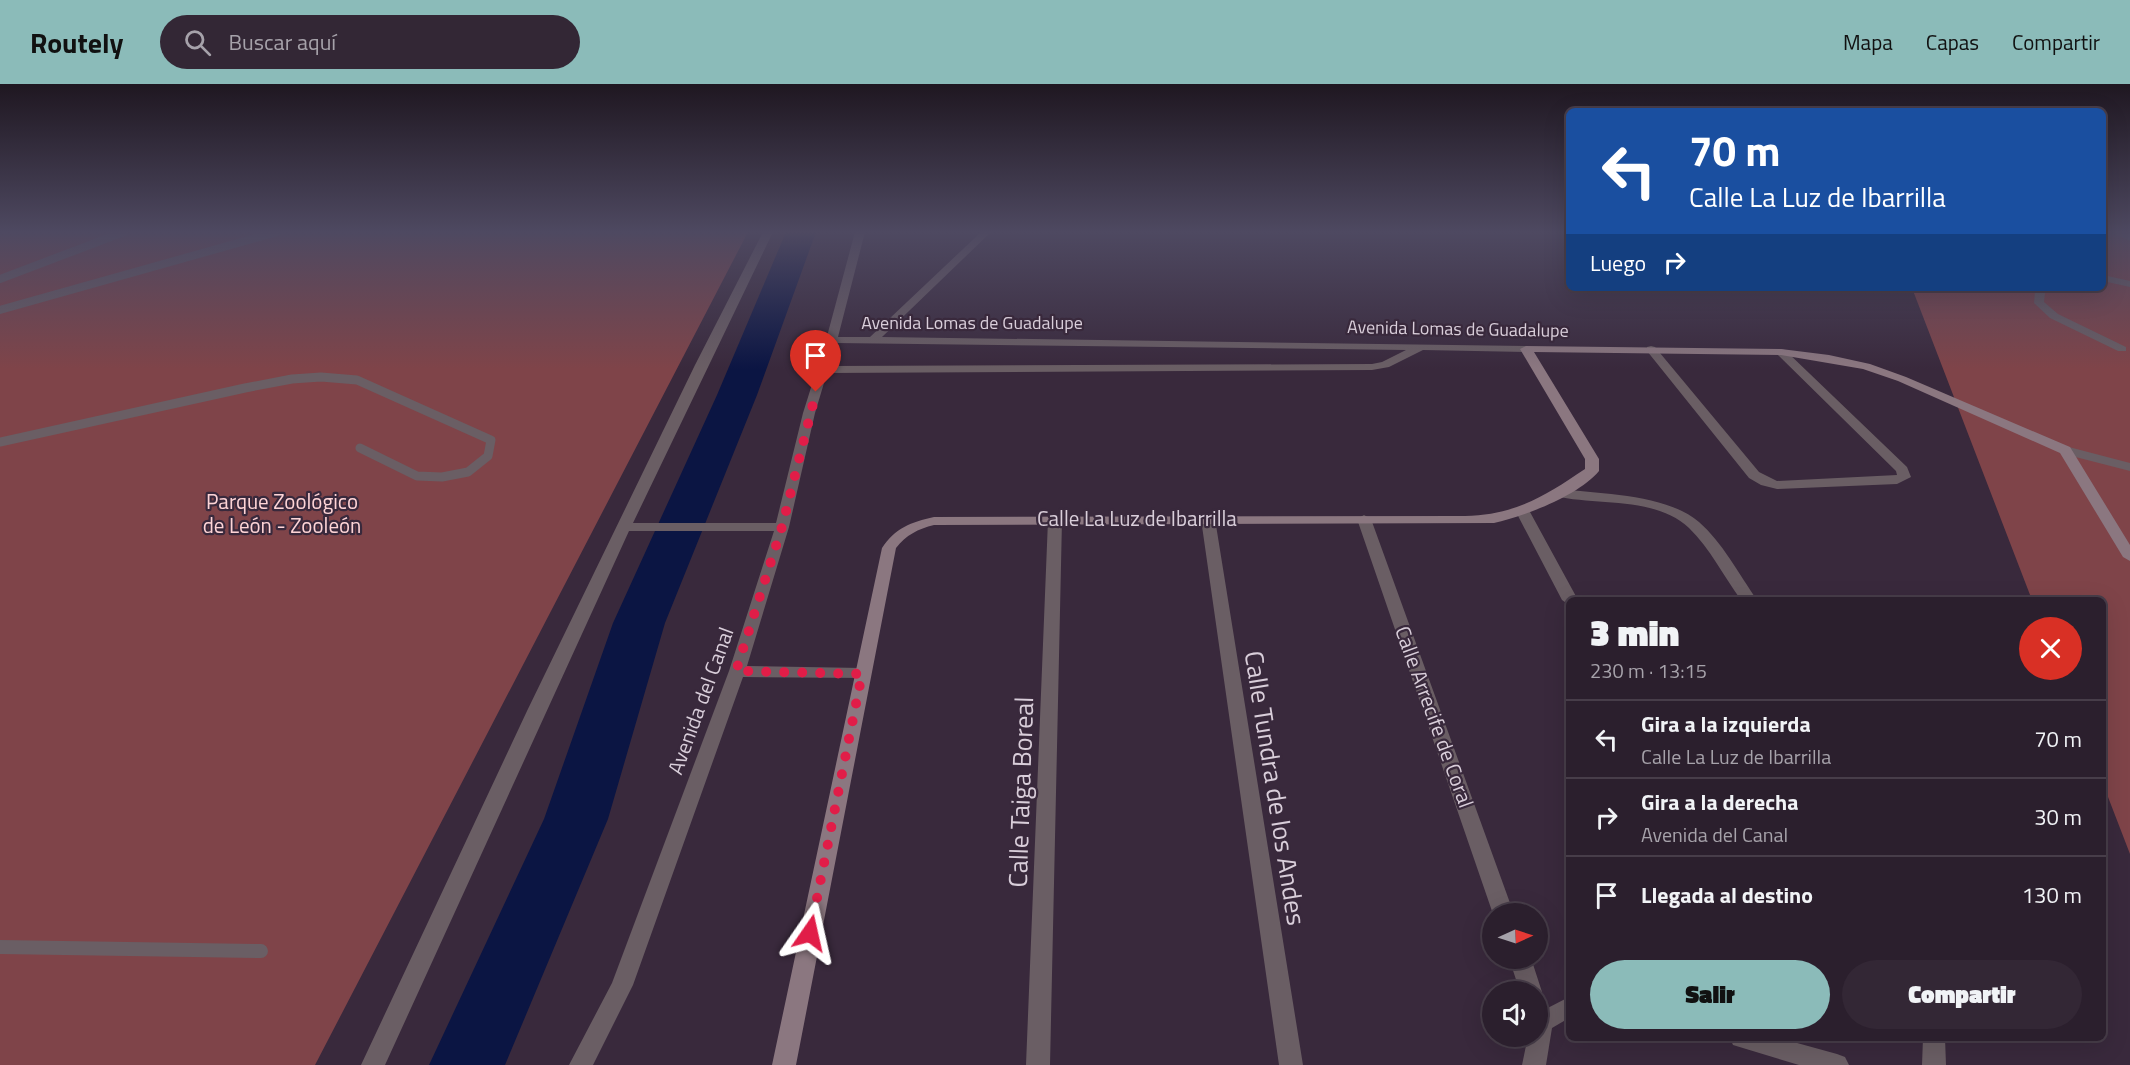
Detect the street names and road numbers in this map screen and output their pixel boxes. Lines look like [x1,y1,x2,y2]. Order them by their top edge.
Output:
street label: Avenida Lomas de Guadalupe [861,309,1083,336]
street label: Avenida Lomas de Guadalupe [1347,313,1569,344]
street label: Calle La Luz de Ibarrilla [1037,502,1237,534]
street label: Calle Arrecife de Coral [1387,621,1483,812]
street label: Avenida del Canal [659,623,742,779]
street label: Calle Tundra de los Andes [1235,648,1316,928]
street label: Calle Taiga Boreal [998,696,1043,888]

